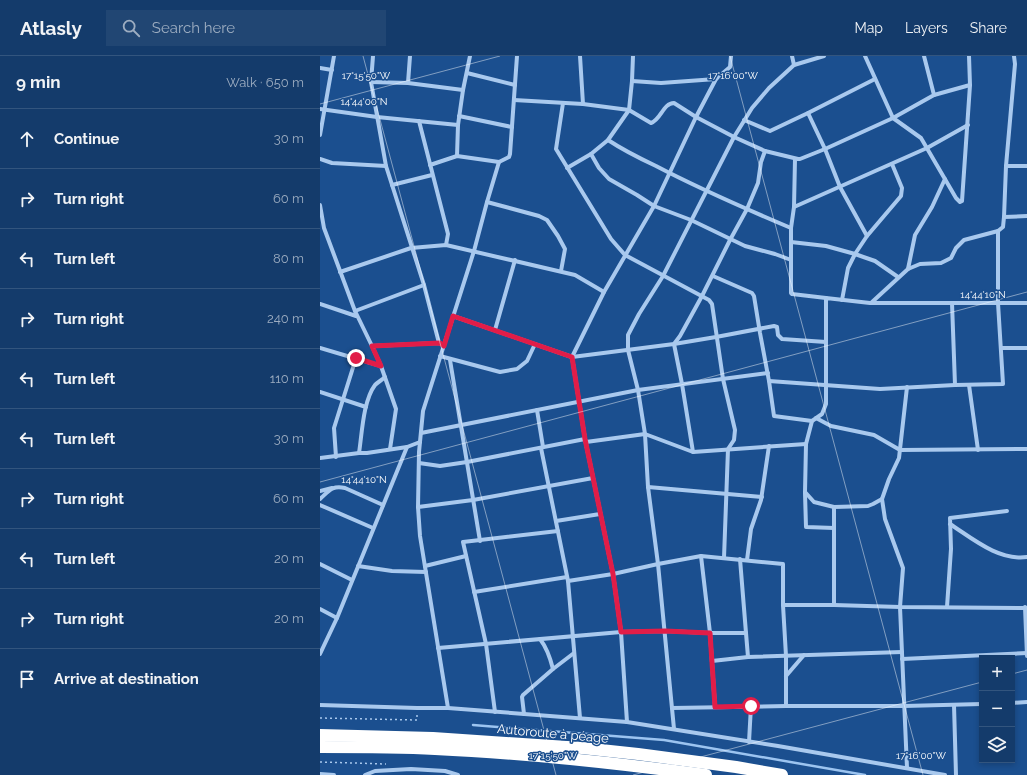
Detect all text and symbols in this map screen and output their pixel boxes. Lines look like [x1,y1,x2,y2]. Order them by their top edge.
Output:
search box [106,10,386,46]
text: Atlasly [20,17,82,39]
icon: search [120,17,142,39]
text: Search here [152,19,235,37]
text: Map [855,20,883,36]
text: Layers [905,20,948,36]
text: Share [970,20,1007,36]
text: 17°15'50"W [342,70,391,81]
text: 17°16'00"W [708,70,759,81]
text: 9 min [16,72,61,92]
text: Walk · 650 m [226,75,304,90]
text: 14°44'00"N [340,96,388,107]
icon: ahead [16,128,38,150]
text: Continue [54,130,119,148]
text: 30 m [274,131,304,146]
icon: right [16,188,38,210]
text: Turn right [54,190,124,208]
text: 60 m [273,191,304,206]
icon: left [16,248,38,270]
text: Turn left [54,250,115,268]
text: 80 m [273,251,304,266]
text: 14°44'10"N [960,289,1006,300]
icon: right [16,308,38,330]
text: Turn right [54,310,124,328]
text: 240 m [267,311,304,326]
route end [347,349,365,367]
icon: left [16,368,38,390]
text: Turn left [54,370,115,388]
text: 110 m [270,371,304,386]
icon: left [16,428,38,450]
text: Turn left [54,430,115,448]
text: 30 m [274,431,304,446]
text: 14°44'10"N [341,474,387,485]
icon: right [16,488,38,510]
text: Turn right [54,490,124,508]
text: 60 m [273,491,304,506]
icon: left [16,548,38,570]
text: Turn left [54,550,115,568]
text: 20 m [274,551,304,566]
icon: right [16,608,38,630]
text: Turn right [54,610,124,628]
text: 20 m [274,611,304,626]
map controls [979,655,1015,763]
button: + [979,655,1015,691]
icon: arrive [16,668,38,690]
text: Arrive at destination [54,670,199,688]
button: − [979,691,1015,727]
route start [742,697,760,715]
street label: Autoroute à péage [496,721,610,746]
button: layers [979,727,1015,763]
text: 17°15'50"W [529,750,578,761]
text: 17°16'00"W [896,750,947,761]

